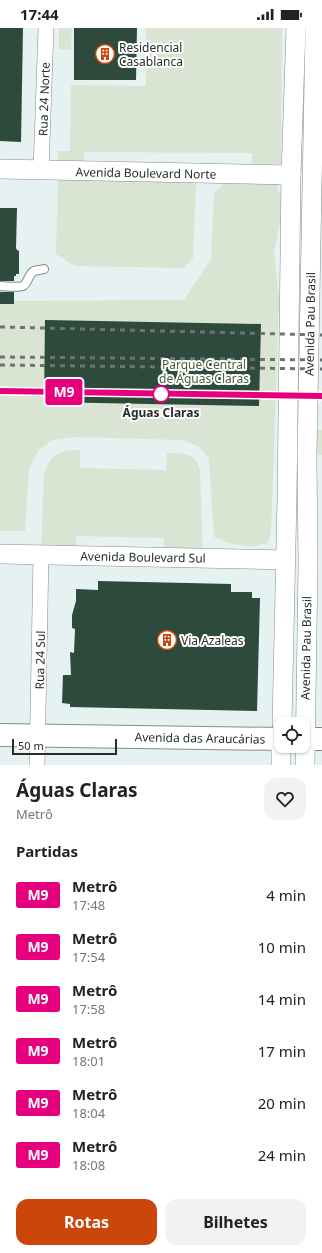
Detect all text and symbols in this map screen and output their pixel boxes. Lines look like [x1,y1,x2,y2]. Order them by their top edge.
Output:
text: 17:44 [20,4,59,24]
place label: Residencial Casablanca [119,39,183,70]
building icon: Residencial Casablanca [94,43,116,65]
street label: Rua 24 Norte [34,61,54,136]
street label: Avenida Boulevard Norte [75,163,217,183]
street label: Avenida Pau Brasil [301,272,319,376]
park label: Parque Central de Águas Claras [159,356,249,387]
line badge: M9 [46,379,82,405]
text: M9 [53,382,75,401]
marker: Águas Claras [152,385,170,403]
place label: Águas Claras [123,404,199,421]
street label: Avenida Boulevard Sul [80,547,206,567]
street label: Avenida Pau Brasil [297,596,315,700]
building icon: Via Azaleas [156,629,178,651]
street label: Rua 24 Sul [31,631,49,689]
place label: Via Azaleas [181,632,244,649]
map controls [274,717,310,753]
button: locate [274,717,310,753]
street label: Avenida das Araucárias [134,728,266,748]
scale bar [12,737,117,756]
text: 50 m [18,738,44,753]
text: Águas Claras [16,777,138,803]
button: heart [264,778,306,820]
text: Metrô [16,805,53,823]
text: Partidas [16,841,78,861]
text: Metrô [72,876,117,896]
text: M9 [27,885,49,904]
text: 4 min [266,885,306,905]
text: 17:48 [72,896,105,914]
text: Metrô [72,928,117,948]
text: M9 [27,937,49,956]
text: 10 min [258,937,306,957]
text: 17:54 [72,948,105,966]
text: Metrô [72,980,117,1000]
text: M9 [27,989,49,1008]
text: 14 min [258,989,306,1009]
text: 17:58 [72,1000,105,1018]
text: Metrô [72,1032,117,1052]
text: M9 [27,1041,49,1060]
text: 17 min [258,1041,306,1061]
text: 18:01 [72,1052,105,1070]
text: Metrô [72,1084,117,1104]
text: M9 [27,1093,49,1112]
text: 20 min [258,1093,306,1113]
text: 18:04 [72,1104,105,1122]
text: Metrô [72,1136,117,1156]
text: M9 [27,1145,49,1164]
text: 24 min [258,1145,306,1165]
text: 18:08 [72,1156,105,1174]
button: Rotas [16,1199,157,1245]
button: Bilhetes [165,1199,306,1245]

